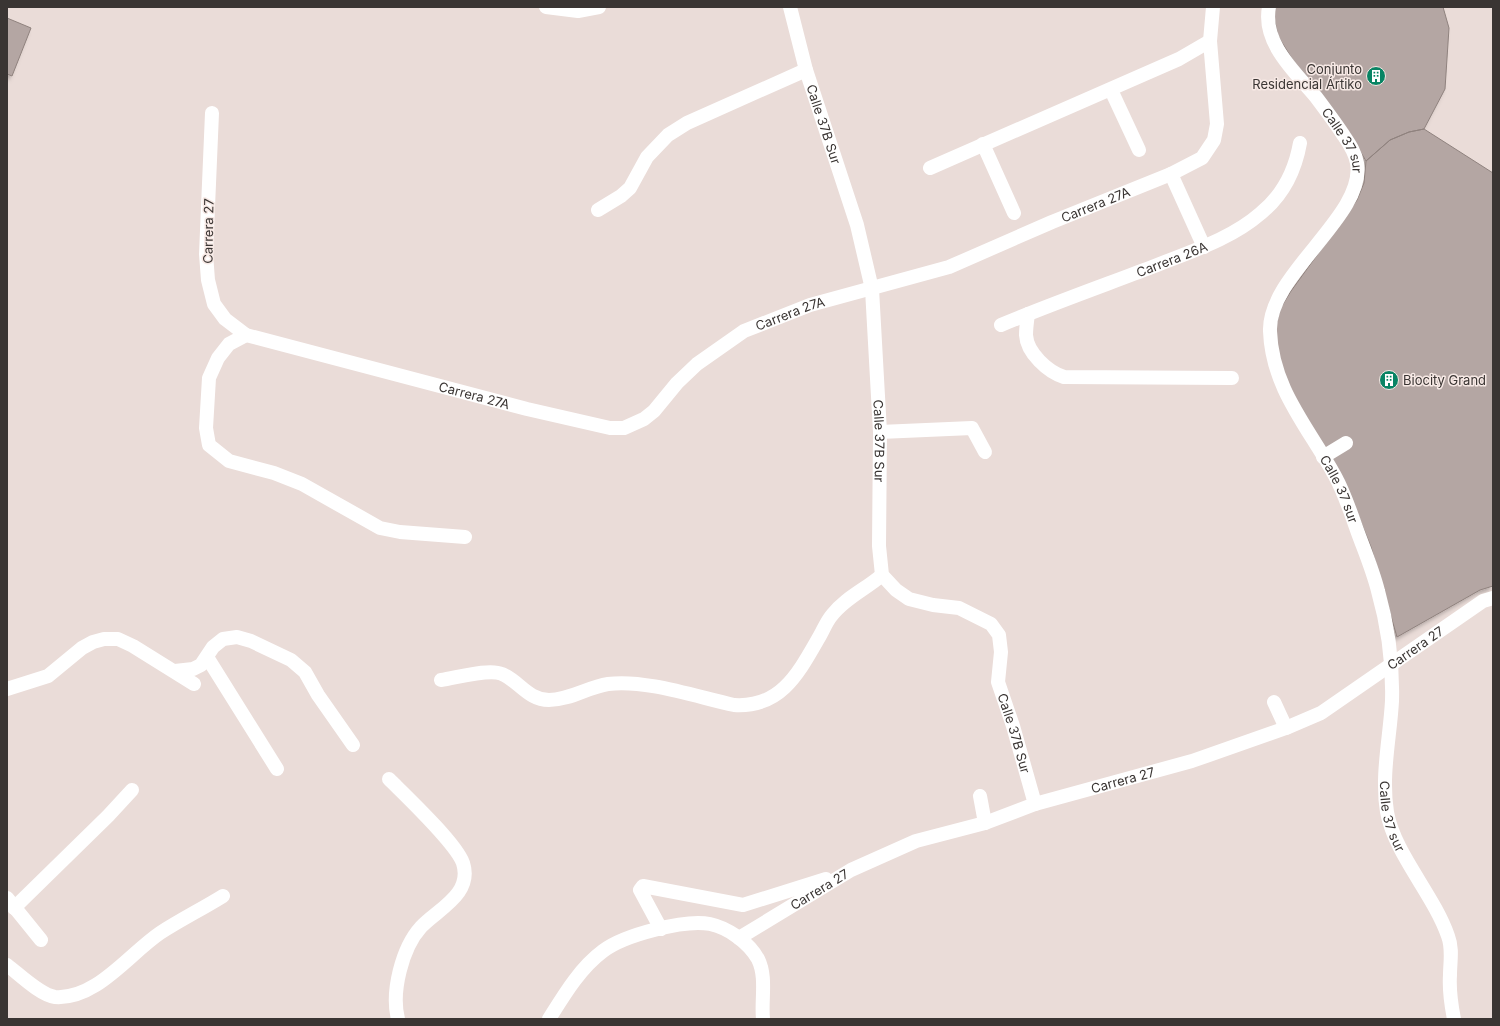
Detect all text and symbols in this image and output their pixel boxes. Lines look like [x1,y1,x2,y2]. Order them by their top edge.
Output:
place label: Conjunto Residencial Ártiko [1252,61,1362,92]
building icon: Conjunto Residencial Ártiko [1365,65,1387,87]
street label: Calle 37B Sur [803,82,844,166]
street label: Calle 37 sur [1319,104,1366,173]
street label: Carrera 27A [1059,183,1132,226]
street label: Carrera 27 [199,198,217,264]
street label: Carrera 26A [1134,238,1210,280]
street label: Carrera 27A [753,293,826,334]
building icon: Biocity Grand [1378,369,1400,391]
place label: Biocity Grand [1403,372,1486,388]
street label: Carrera 27A [437,378,512,412]
street label: Calle 37B Sur [870,399,888,482]
street label: Calle 37 sur [1317,452,1362,525]
street label: Carrera 27 [1384,623,1447,673]
street label: Calle 37B Sur [994,691,1034,775]
street label: Carrera 27 [1089,764,1156,796]
street label: Calle 37 sur [1377,781,1409,855]
street label: Carrera 27 [787,865,851,913]

